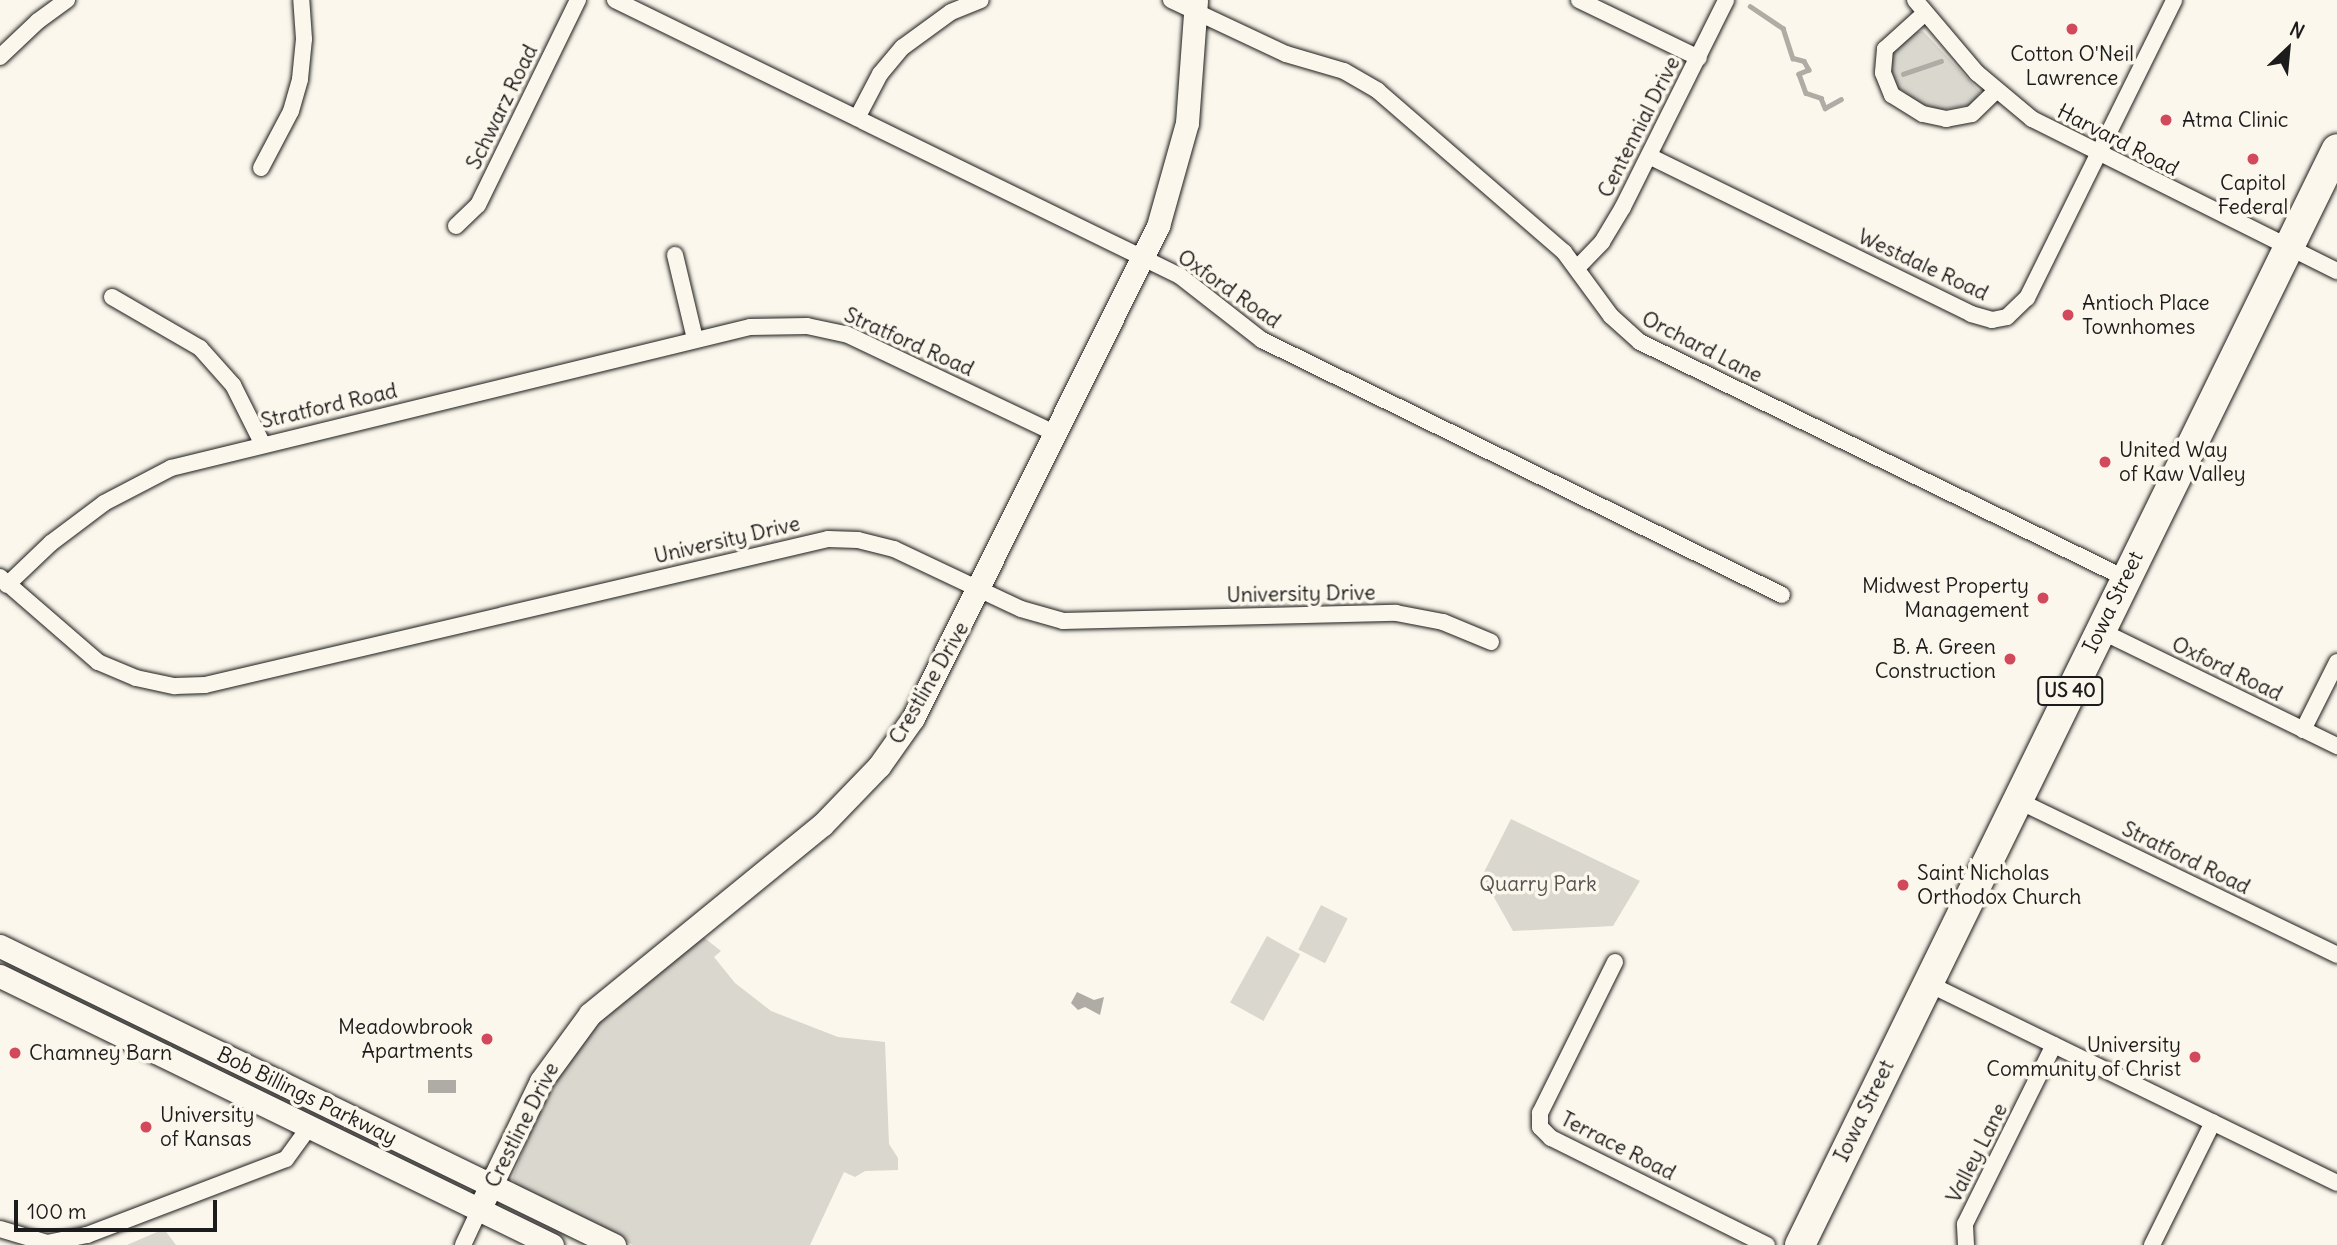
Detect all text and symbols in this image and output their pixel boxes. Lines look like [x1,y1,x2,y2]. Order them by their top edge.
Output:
north arrow [2253,14,2323,84]
text: N [2286,16,2308,44]
marker: Cotton O'Neil Lawrence [2062,19,2082,39]
street label: Schwarz Road [461,41,543,173]
place label: Cotton O'Neil Lawrence [2010,41,2134,91]
street label: Centennial Drive [1593,52,1685,202]
street label: Harvard Road [2053,99,2183,181]
place label: Atma Clinic [2182,107,2289,133]
marker: Atma Clinic [2156,110,2176,130]
marker: Capitol Federal [2245,151,2261,167]
place label: Capitol Federal [2218,170,2288,220]
street label: Westdale Road [1854,224,1992,306]
street label: Oxford Road [1173,244,1285,334]
place label: Antioch Place Townhomes [2082,290,2210,340]
street label: Stratford Road [840,302,978,382]
street label: Orchard Lane [1638,306,1766,388]
marker: Antioch Place Townhomes [2060,307,2076,323]
street label: Stratford Road [258,378,400,434]
place label: United Way of Kaw Valley [2119,437,2246,487]
marker: United Way of Kaw Valley [2097,454,2113,470]
street label: University Drive [652,511,802,569]
street label: Iowa Street [2078,547,2148,657]
place label: Midwest Property Management [1862,573,2029,623]
street label: University Drive [1226,580,1376,608]
marker: Midwest Property Management [2035,590,2051,606]
street label: Crestline Drive [884,617,974,749]
street label: Oxford Road [2168,631,2286,707]
place label: B. A. Green Construction [1875,634,1996,684]
marker: B. A. Green Construction [2002,651,2018,667]
road number: US 40 [2037,676,2103,706]
street label: Stratford Road [2118,816,2254,900]
place label: Saint Nicholas Orthodox Church [1917,860,2081,910]
park label: Quarry Park [1479,871,1597,897]
marker: Saint Nicholas Orthodox Church [1895,877,1911,893]
place label: Meadowbrook Apartments [338,1014,473,1064]
marker: Meadowbrook Apartments [479,1031,495,1047]
place label: University Community of Christ [1986,1032,2181,1082]
place label: Chamney Barn [29,1040,172,1066]
street label: Bob Billings Parkway [213,1042,401,1150]
marker: Chamney Barn [7,1045,23,1061]
marker: University Community of Christ [2187,1049,2203,1065]
street label: Iowa Street [1829,1056,1899,1166]
street label: Crestline Drive [480,1058,564,1192]
street label: Valley Lane [1941,1099,2013,1207]
place label: University of Kansas [160,1102,254,1152]
street label: Terrace Road [1556,1106,1680,1186]
marker: University of Kansas [138,1119,154,1135]
scale bar [18,1186,220,1230]
text: 100 m [27,1198,86,1225]

